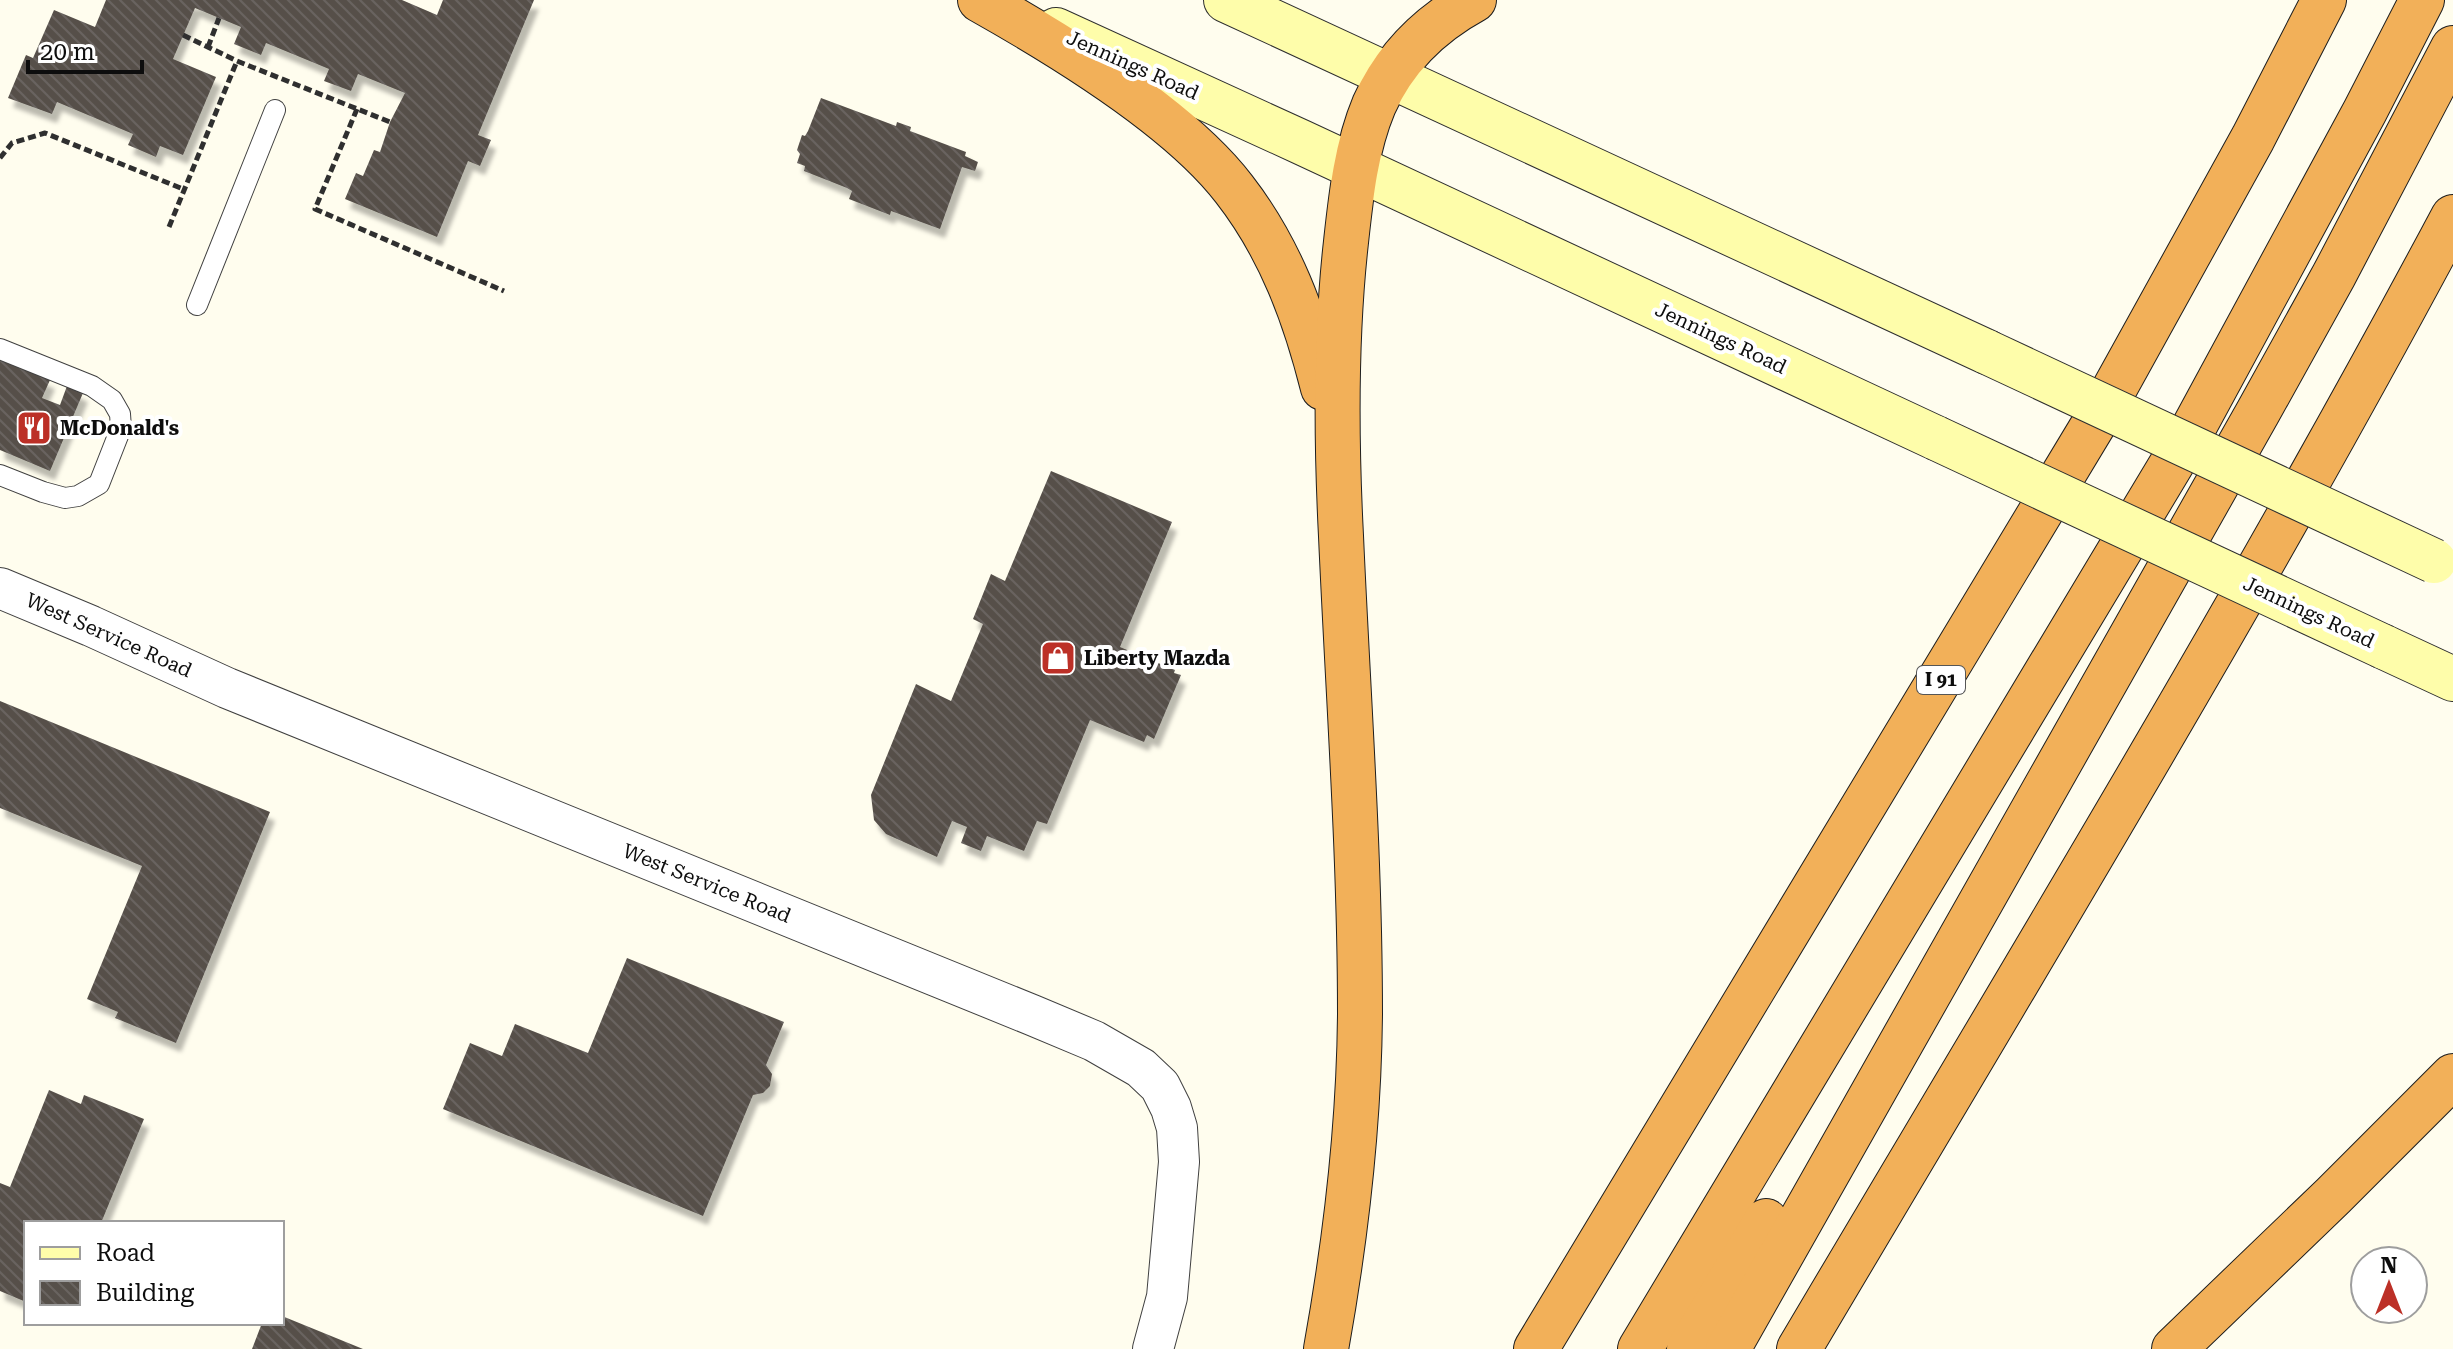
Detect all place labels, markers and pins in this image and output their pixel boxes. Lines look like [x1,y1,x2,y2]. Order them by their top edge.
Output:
restaurant icon: McDonald's [15,409,53,447]
place label: McDonald's [60,416,179,440]
shop icon: Liberty Mazda [1039,639,1077,677]
place label: Liberty Mazda [1084,646,1230,670]

